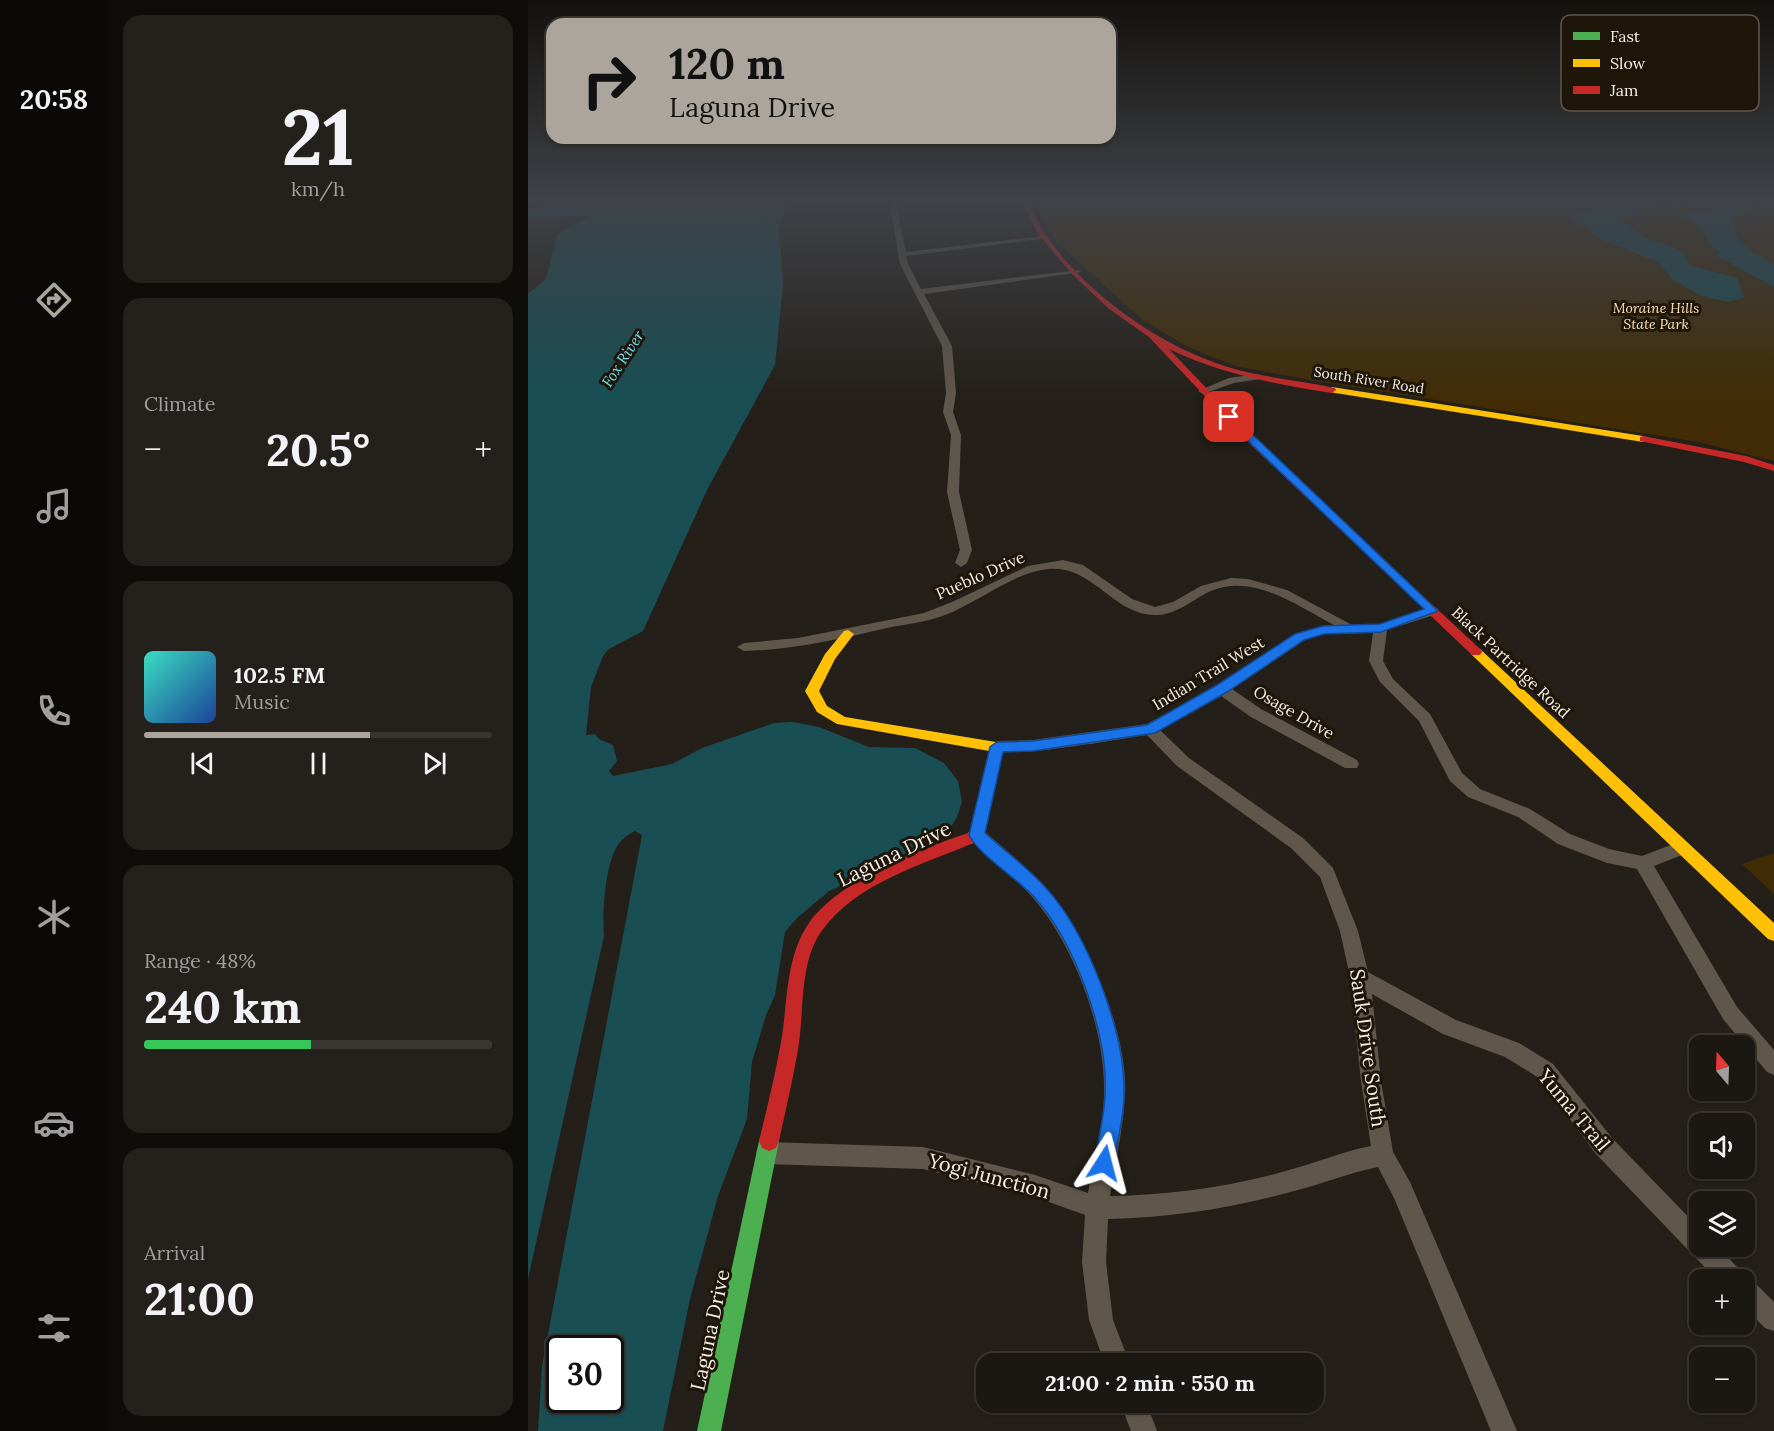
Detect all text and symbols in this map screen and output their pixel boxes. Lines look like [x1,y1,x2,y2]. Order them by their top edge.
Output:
legend [1561,15,1759,111]
text: Fast [1610,26,1641,46]
text: 120 m [669,37,785,91]
icon: right [570,42,648,120]
text: Slow [1610,53,1646,73]
text: Jam [1609,80,1638,100]
text: 20:58 [20,82,88,116]
text: 21 [281,87,355,186]
text: Laguna Drive [669,90,835,124]
text: km/h [291,176,345,201]
icon: directions [33,279,75,321]
park label: Moraine Hills State Park [1613,299,1699,333]
water label: Fox River [597,327,648,391]
street label: South River Road [1313,362,1425,398]
text: Climate [144,391,216,416]
pin [1203,391,1254,442]
icon: arrive [1212,400,1245,433]
text: 20.5° [266,421,370,478]
text: − [144,428,162,470]
text: + [474,428,492,470]
icon: music [33,485,75,527]
street label: Pueblo Drive [932,546,1028,603]
street label: Black Partridge Road [1448,602,1575,722]
street label: Indian Trail West [1148,631,1268,714]
text: 102.5 FM [234,661,325,689]
street label: Osage Drive [1250,681,1338,743]
text: Music [234,689,290,714]
icon: phone [33,690,75,732]
icon: previous [186,747,219,780]
icon: pause [302,747,335,780]
icon: next [418,747,451,780]
street label: Laguna Drive [833,815,955,892]
icon: climate [33,896,75,938]
text: Range · 48% [144,948,256,973]
street label: Sauk Drive South [1345,967,1392,1129]
text: 240 km [144,978,301,1035]
north arrow [1689,1035,1755,1101]
map controls [1689,1035,1755,1413]
street label: Yuma Trail [1532,1063,1616,1156]
icon: car [33,1102,75,1144]
button: sound [1689,1113,1755,1179]
position arrow [1072,1131,1136,1195]
street label: Yogi Junction [925,1147,1053,1204]
button: layers [1689,1191,1755,1257]
text: Arrival [144,1240,205,1265]
street label: Laguna Drive [684,1267,735,1393]
button: + [1689,1269,1755,1335]
text: 21:00 [144,1270,255,1327]
icon: filters [33,1307,75,1349]
speed limit sign: 30 [546,1335,624,1413]
button: − [1689,1347,1755,1413]
text: 21:00 · 2 min · 550 m [1045,1369,1255,1397]

